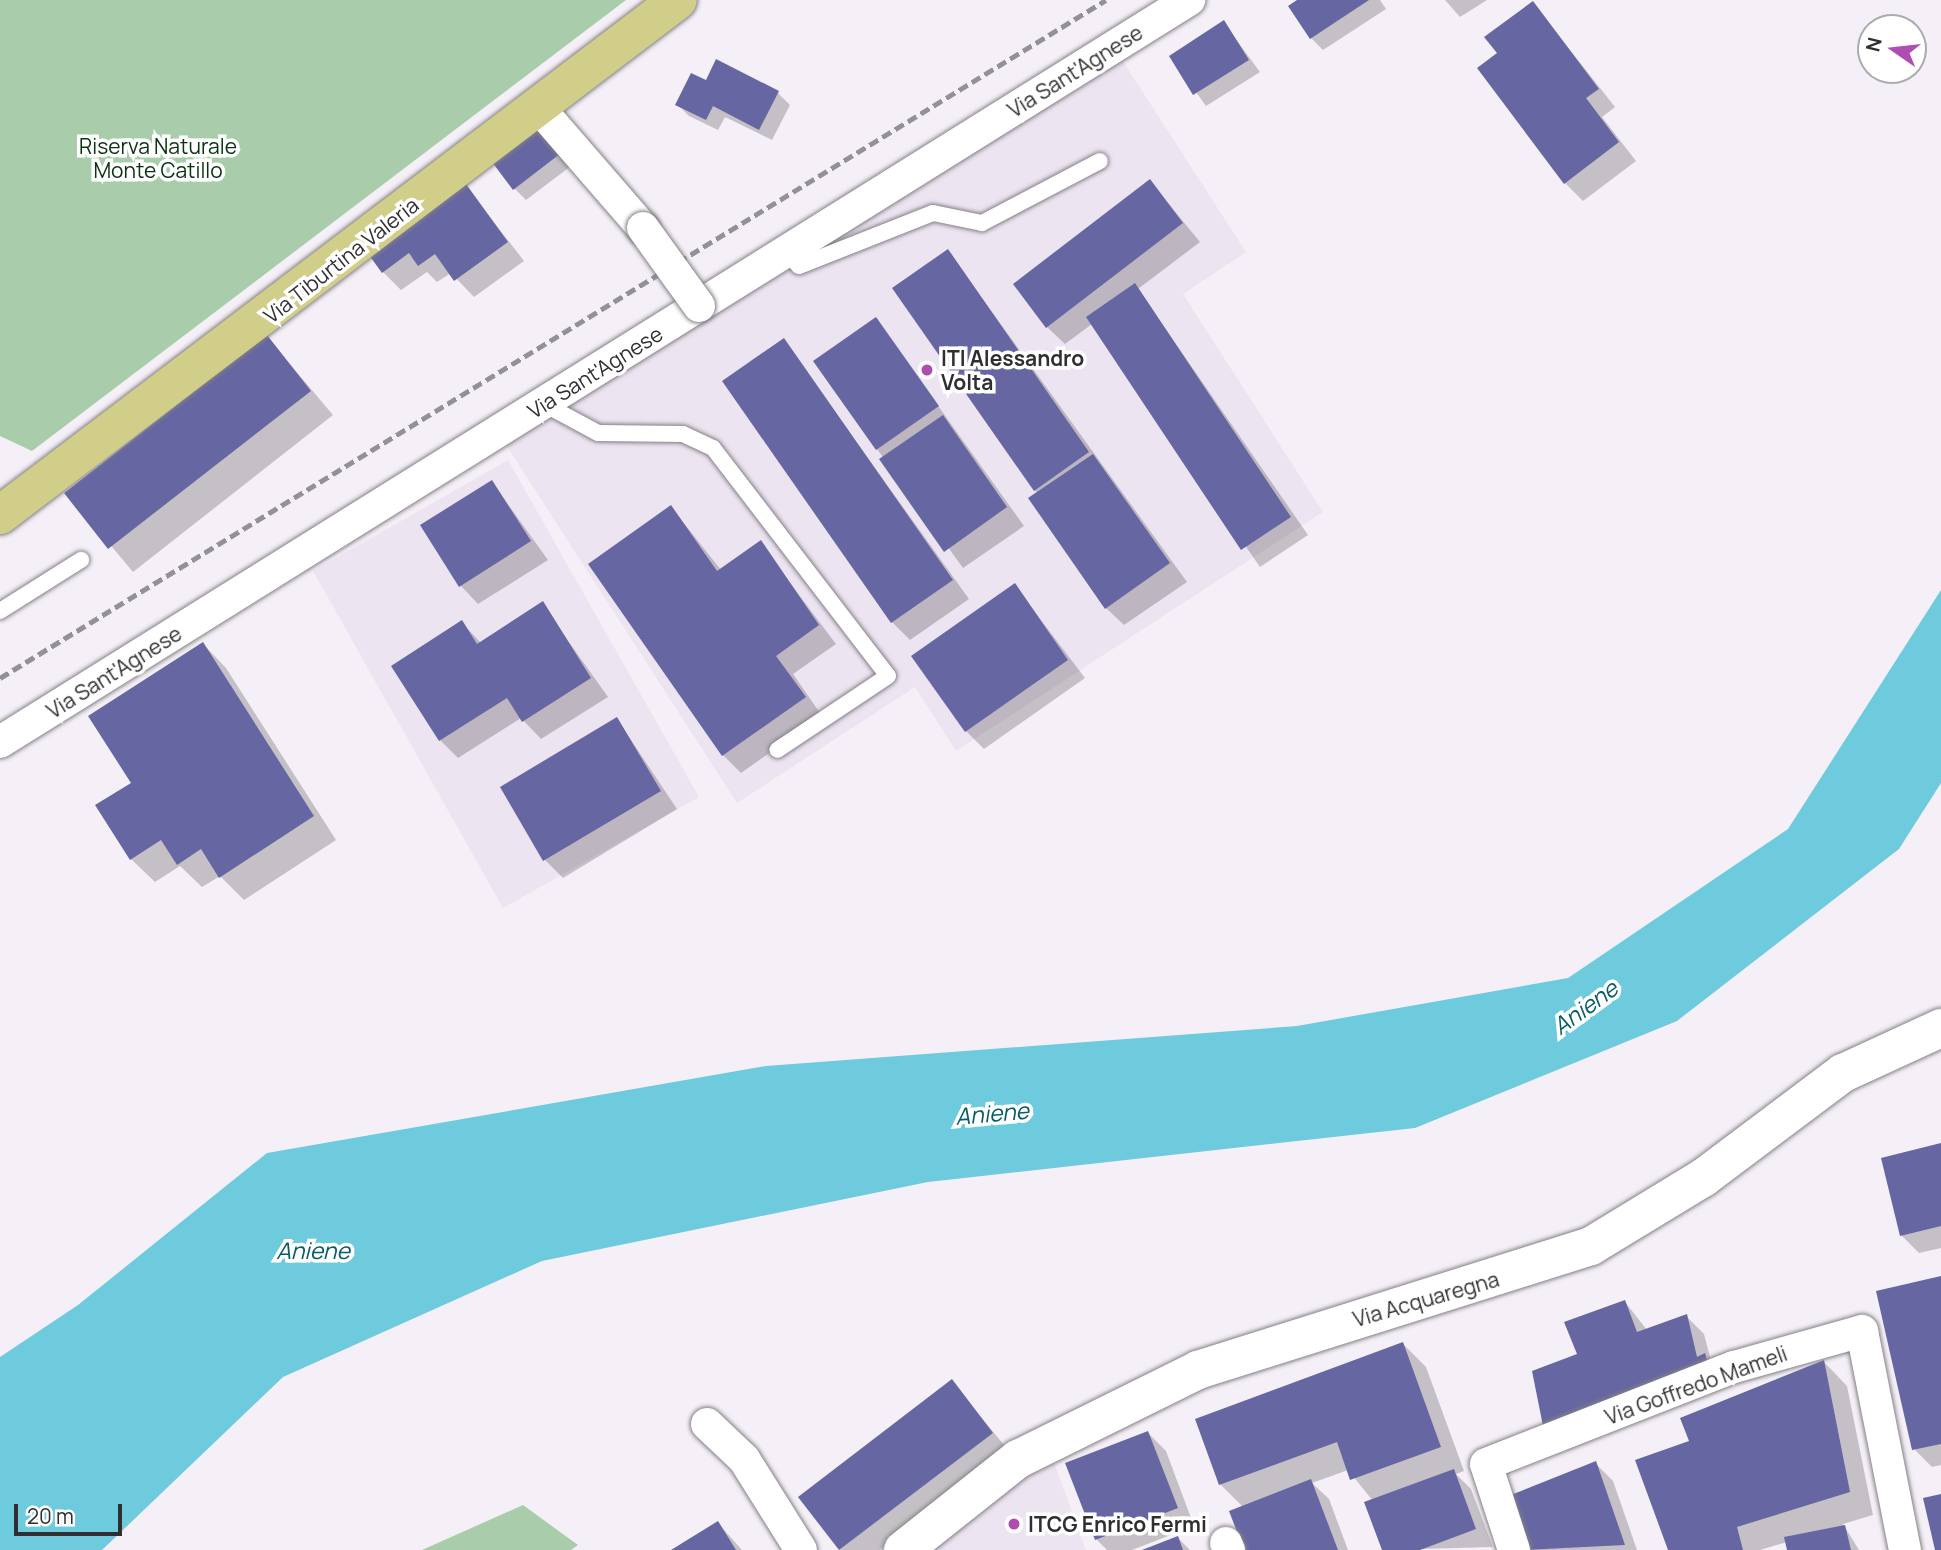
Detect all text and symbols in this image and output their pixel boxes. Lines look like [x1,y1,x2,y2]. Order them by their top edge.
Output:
north arrow [1857,14,1927,84]
street label: Via Sant'Agnese [1003,19,1147,123]
text: N [1859,35,1888,54]
park label: Riserva Naturale Monte Catillo [79,133,237,183]
street label: Via Tiburtina Valeria [259,192,423,328]
street label: Via Sant'Agnese [523,320,667,424]
place label: ITI Alessandro Volta [941,345,1084,395]
marker: ITI Alessandro Volta [919,362,935,378]
street label: Via Sant'Agnese [42,620,186,724]
water label: Aniene [1547,974,1623,1040]
water label: Aniene [954,1096,1030,1130]
water label: Aniene [276,1236,350,1264]
street label: Via Acquaregna [1350,1266,1502,1332]
street label: Via Goffredo Mameli [1601,1340,1791,1430]
scale bar [18,1490,126,1534]
text: 20 m [27,1502,74,1530]
place label: ITCG Enrico Fermi [1028,1511,1207,1537]
marker: ITCG Enrico Fermi [1006,1516,1022,1532]

